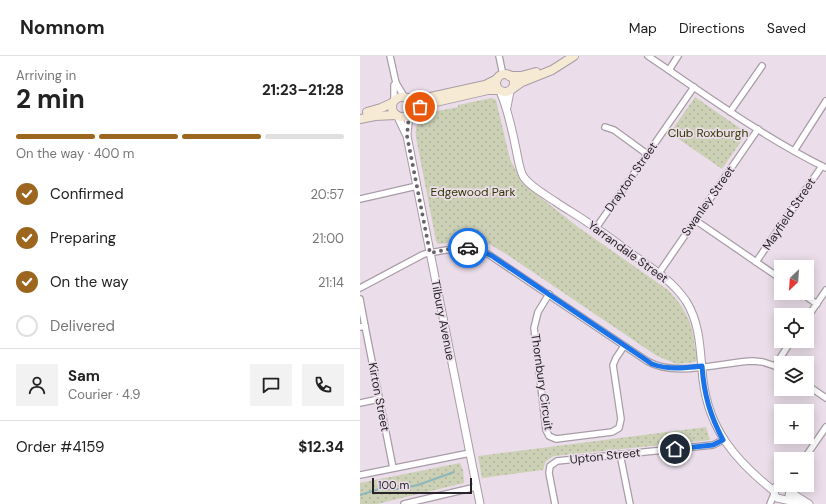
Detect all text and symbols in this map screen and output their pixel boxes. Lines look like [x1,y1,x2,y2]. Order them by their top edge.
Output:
text: Nomnom [20,15,105,40]
text: Map [629,19,657,37]
text: Directions [679,19,745,37]
text: Saved [767,19,806,37]
text: Arriving in [16,67,76,84]
text: 21:23–21:28 [262,80,344,100]
text: 2 min [16,82,85,116]
pin [403,90,437,124]
icon: bag [409,96,431,118]
park label: Club Roxburgh [668,125,748,141]
street label: Drayton Street [601,139,661,215]
text: On the way · 400 m [16,145,134,162]
street label: Swanley Street [678,162,738,239]
street label: Mayfield Street [759,174,819,253]
icon: check [16,183,38,205]
text: Confirmed [50,184,124,204]
park label: Edgewood Park [431,184,515,200]
text: 20:57 [310,186,344,203]
street label: Yarrandale Street [585,217,672,287]
icon: check [16,227,38,249]
text: Preparing [50,228,116,248]
courier [448,228,488,268]
text: 21:00 [312,230,344,247]
icon: car [457,237,479,259]
north arrow [774,260,814,300]
map controls [774,260,814,492]
icon: check [16,271,38,293]
text: On the way [50,272,129,292]
text: 21:14 [318,274,344,291]
street label: Tilbury Avenue [427,278,459,362]
button: locate [774,308,814,348]
text: Delivered [50,316,115,336]
street label: Thornbury Circuit [527,332,557,432]
button: layers [774,356,814,396]
street label: Kirton Street [364,361,394,433]
button: person [16,364,58,406]
button: chat [250,364,292,406]
button: phone [302,364,344,406]
text: Sam [68,366,100,386]
text: Courier · 4.9 [68,386,140,403]
button: + [774,404,814,444]
pin [658,432,692,466]
text: Order #4159 [16,437,104,457]
text: $12.34 [298,437,344,457]
icon: home [664,438,686,460]
street label: Upton Street [569,444,641,468]
button: − [774,452,814,492]
scale bar [372,476,472,495]
text: 100 m [378,478,409,492]

